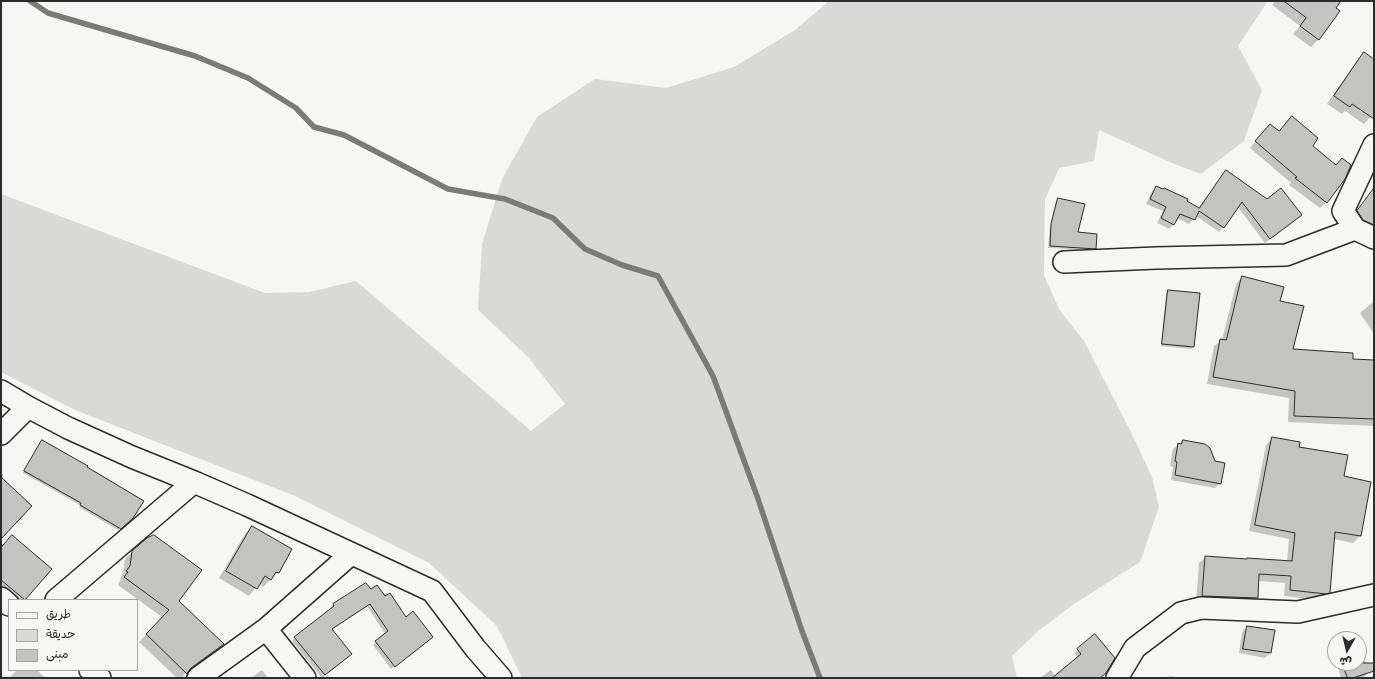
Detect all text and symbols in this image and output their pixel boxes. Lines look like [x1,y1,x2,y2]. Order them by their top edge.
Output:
legend [8,599,138,671]
text: طريق [46,606,71,622]
text: حديقة [46,626,75,642]
north arrow [1327,631,1367,671]
text: مبنى [46,646,69,662]
text: ش [1339,654,1352,670]

